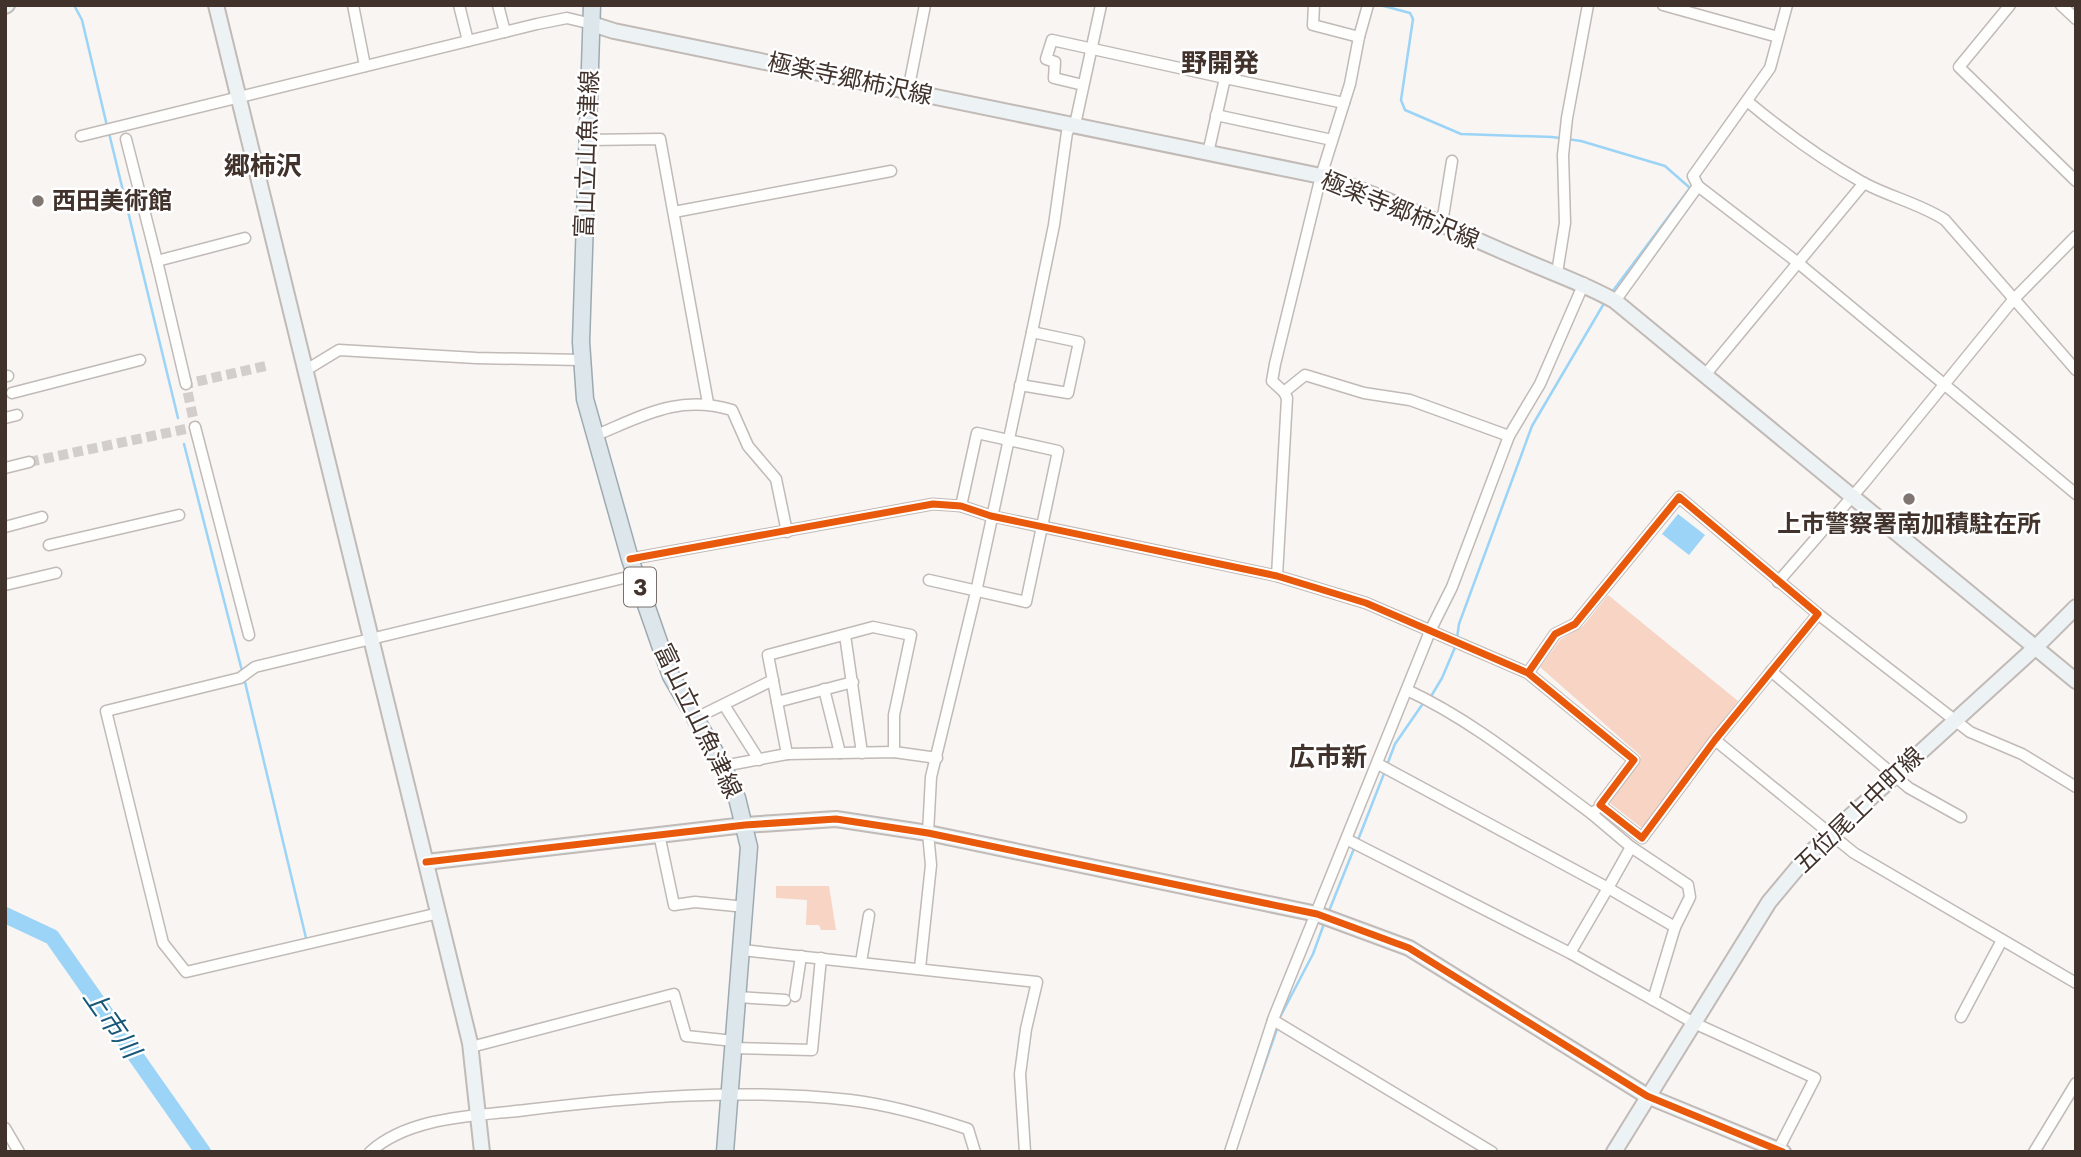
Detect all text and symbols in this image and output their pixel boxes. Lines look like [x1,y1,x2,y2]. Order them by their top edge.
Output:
street label: 極楽寺郷柿沢線 [764,44,936,113]
district label: 野開発 [1181,44,1259,82]
street label: 富山立山魚津線 [566,69,607,239]
district label: 郷柿沢 [224,147,302,185]
street label: 極楽寺郷柿沢線 [1316,162,1485,257]
place label: 西田美術館 [52,183,172,218]
marker: 西田美術館 [30,193,46,209]
marker: 上市警察署南加積駐在所 [1901,491,1917,507]
place label: 上市警察署南加積駐在所 [1777,506,2041,541]
road number: 3 [624,568,656,607]
street label: 富山立山魚津線 [646,638,751,804]
district label: 広市新 [1289,738,1367,776]
street label: 五位尾上中町線 [1786,739,1931,881]
water label: 上市川 [74,980,152,1068]

